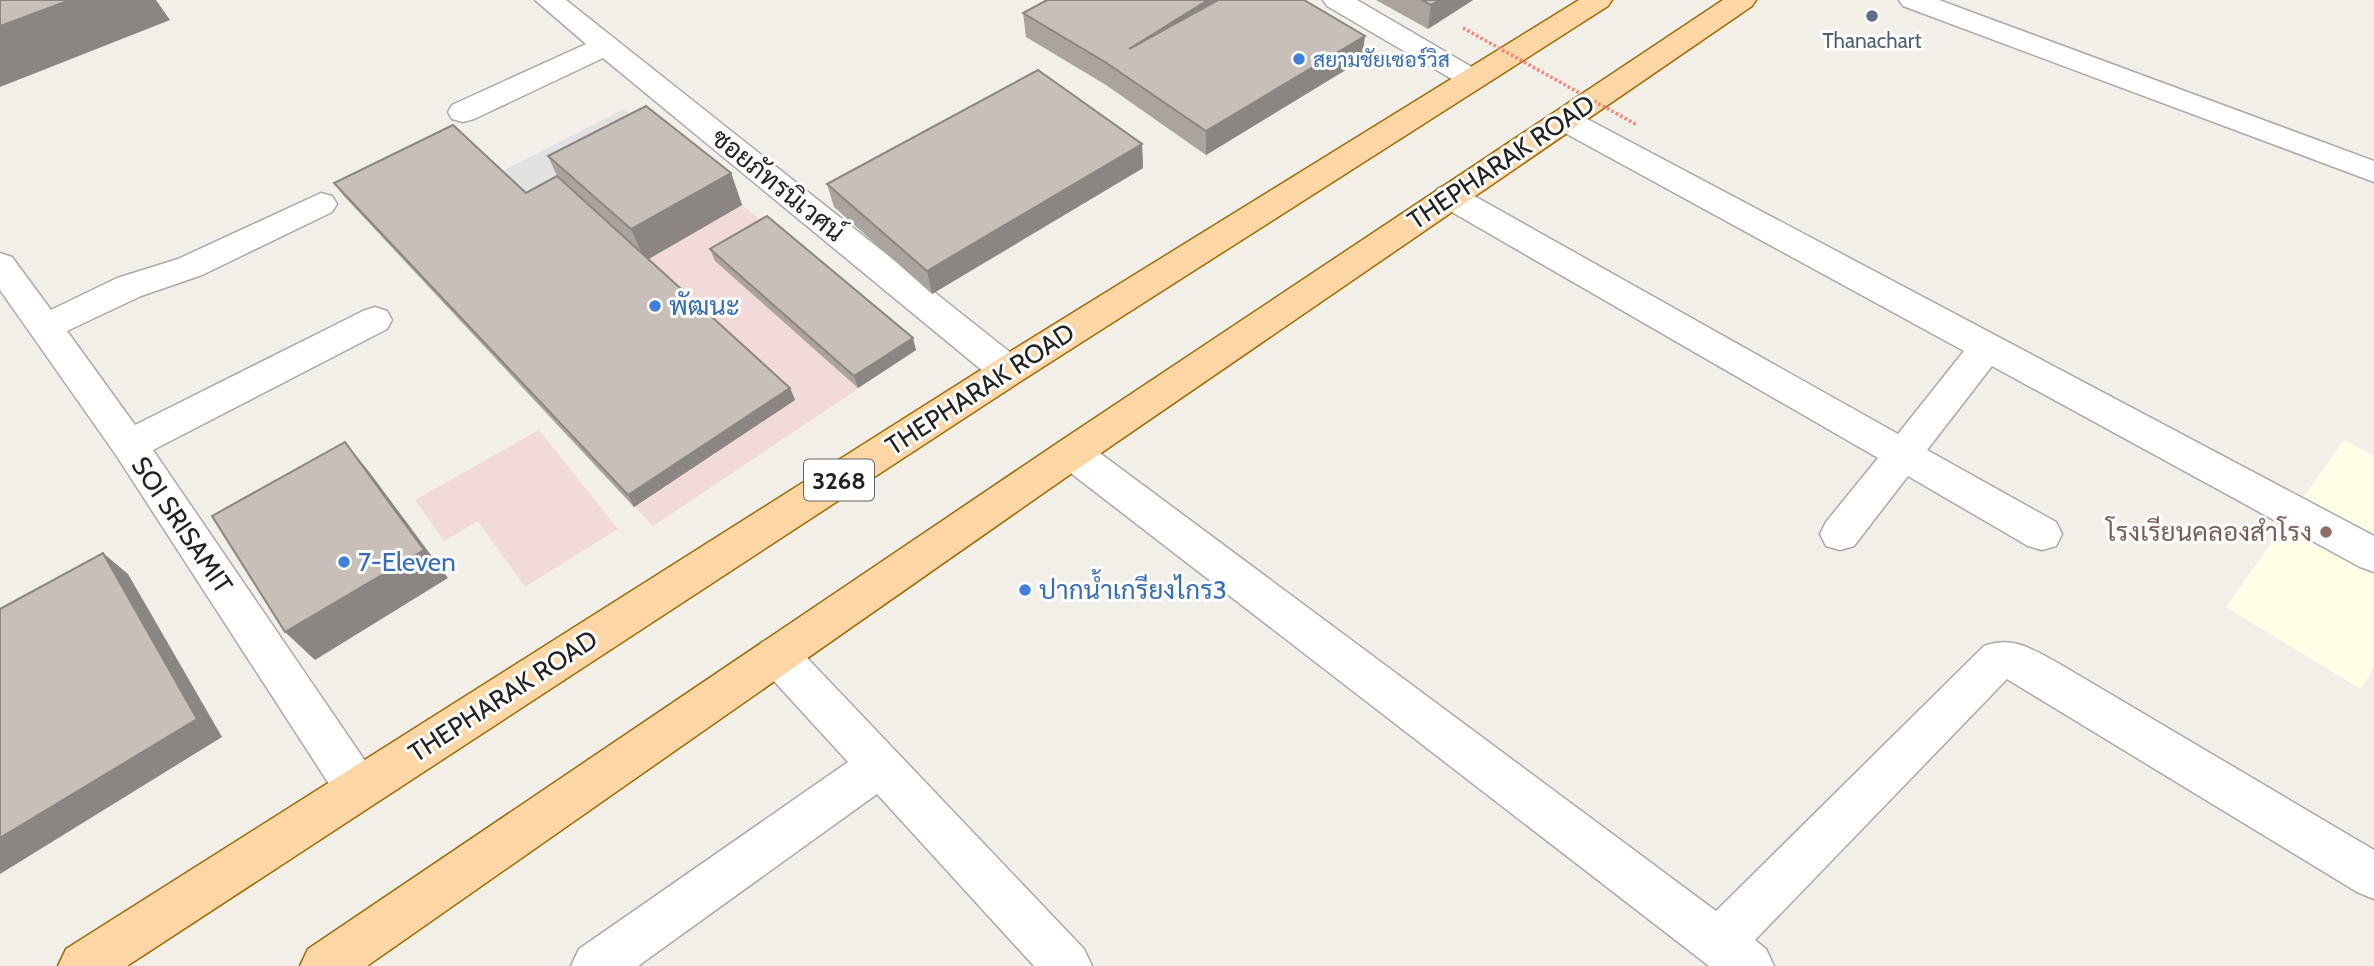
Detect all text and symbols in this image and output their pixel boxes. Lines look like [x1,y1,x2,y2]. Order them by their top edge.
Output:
marker: Thanachart [1864,8,1880,24]
place label: Thanachart [1822,28,1922,53]
place label: สยามชัยเซอร์วิส [1313,46,1450,72]
marker: สยามชัยเซอร์วิส [1291,51,1307,67]
street label: THEPHARAK ROAD [1401,88,1601,236]
street label: ซอยภัทรนิเวศน์ [705,121,852,248]
place label: พัฒนะ [669,290,740,322]
marker: พัฒนะ [647,298,663,314]
street label: THEPHARAK ROAD [880,316,1080,462]
street label: SOI SRISAMIT [125,451,239,599]
road number: 3268 [804,460,874,500]
place label: โรงเรียนคลองสำโรง [2104,516,2312,548]
marker: โรงเรียนคลองสำโรง [2318,524,2334,540]
place label: 7-Eleven [358,546,456,578]
marker: 7-Eleven [336,554,352,570]
place label: ปากน้ำเกรียงไกร3 [1039,569,1227,606]
marker: ปากน้ำเกรียงไกร3 [1017,582,1033,598]
street label: THEPHARAK ROAD [403,623,603,769]

